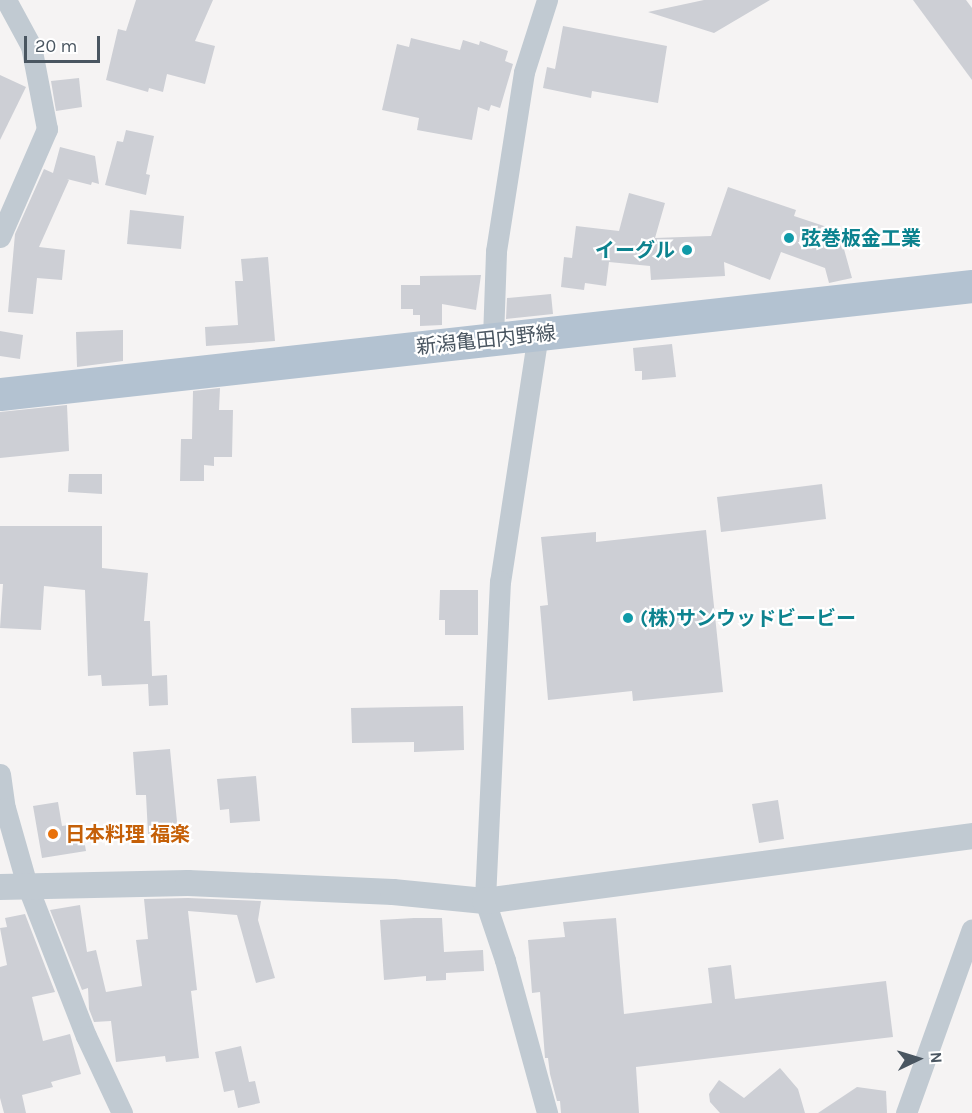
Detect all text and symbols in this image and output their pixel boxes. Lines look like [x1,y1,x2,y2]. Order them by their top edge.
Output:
scale bar [27,24,104,62]
text: 20 m [35,35,77,57]
place label: 弦巻板金工業 [801,226,921,250]
marker: 弦巻板金工業 [782,231,796,245]
place label: イーグル [595,238,675,262]
marker: イーグル [680,243,694,257]
street label: 新潟亀田内野線 [415,321,557,359]
place label: (株)サンウッドビービー [640,606,856,630]
marker: (株)サンウッドビービー [621,611,635,625]
place label: 日本料理 福楽 [65,822,190,846]
marker: 日本料理 福楽 [46,827,60,841]
north arrow [888,1029,948,1089]
text: N [927,1051,946,1064]

